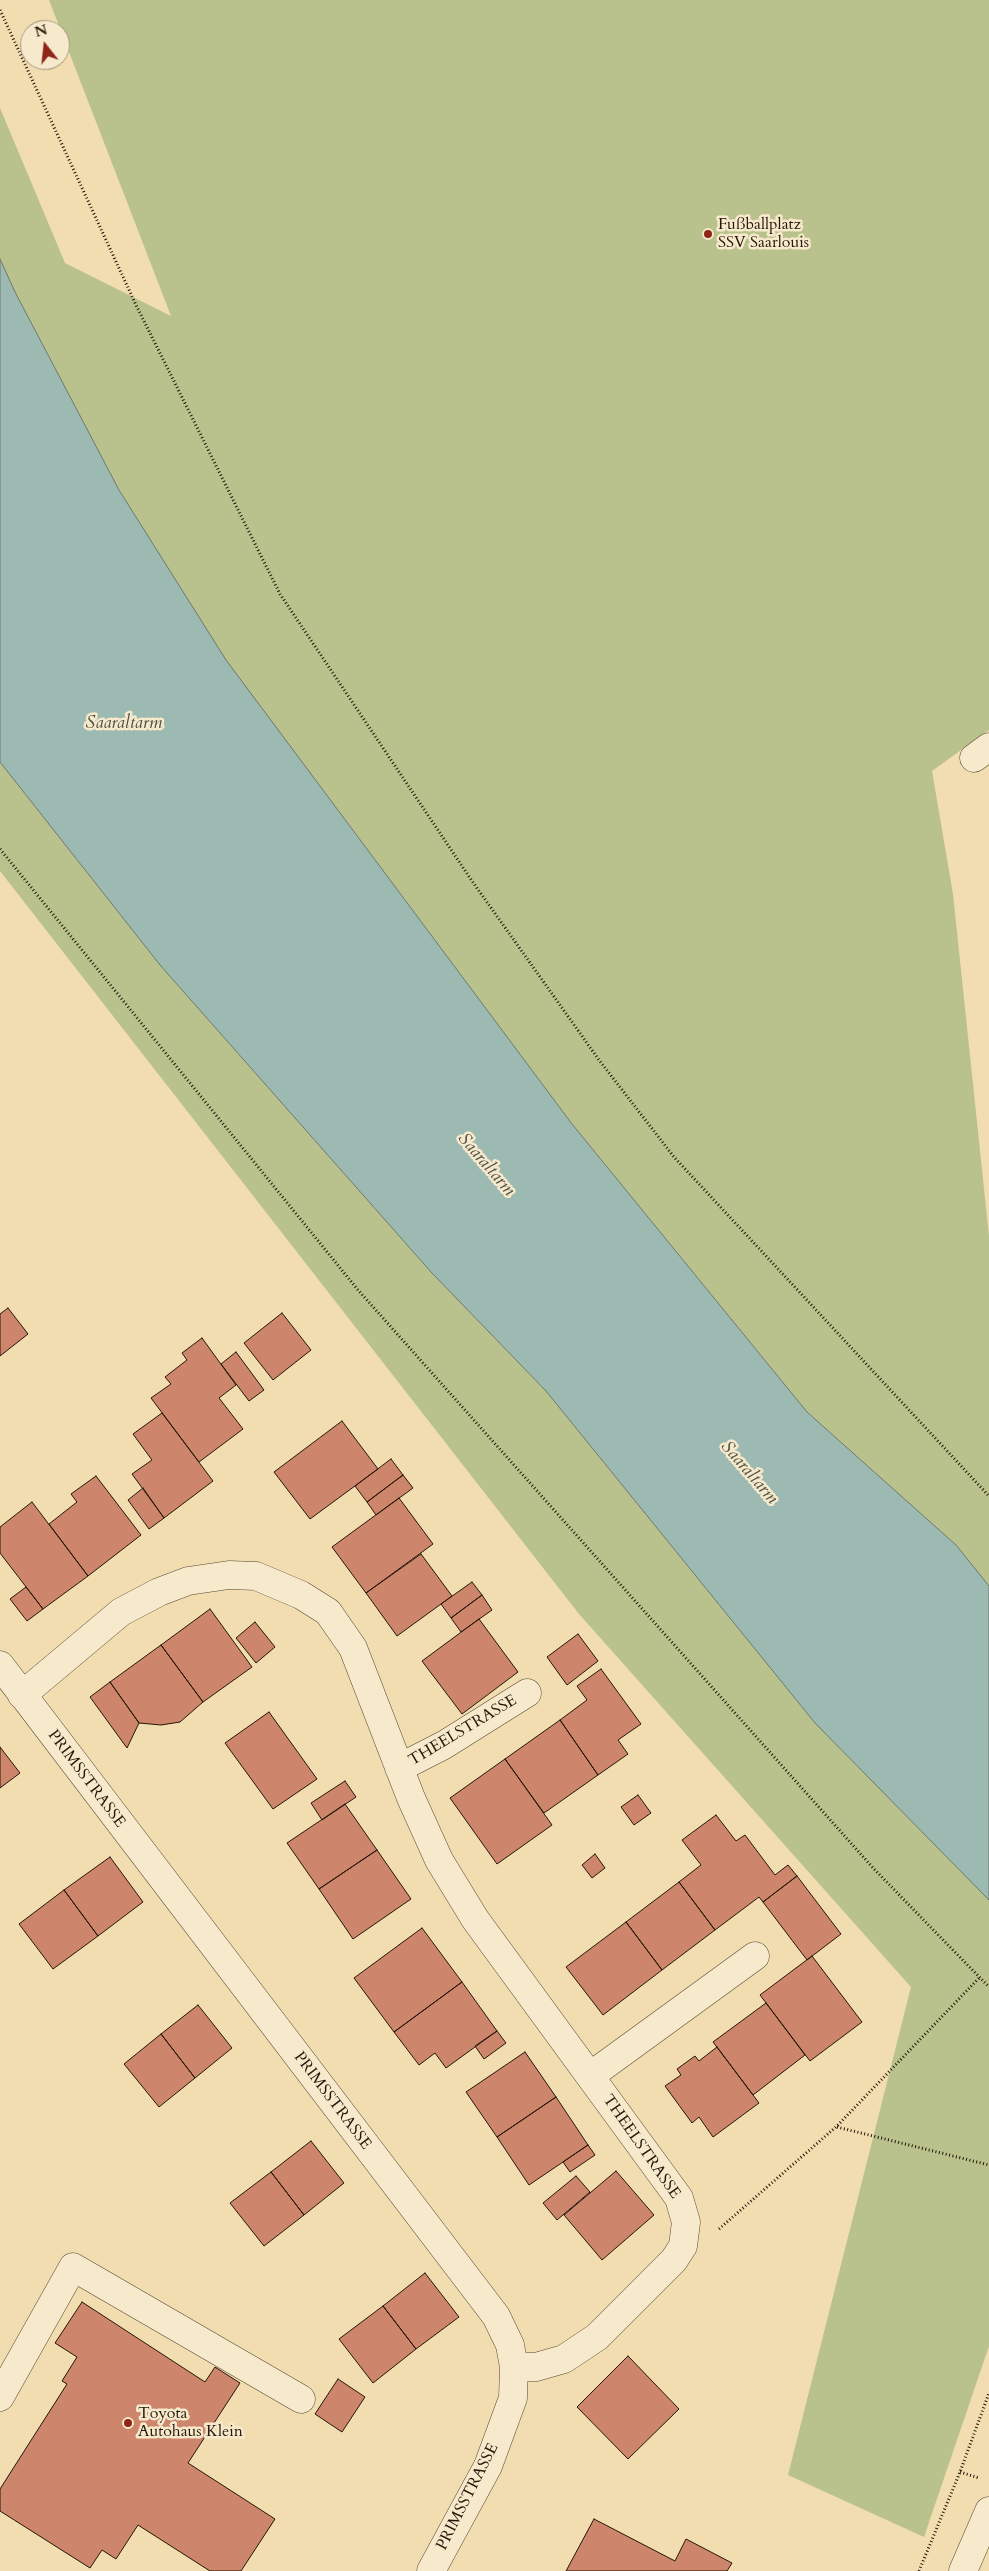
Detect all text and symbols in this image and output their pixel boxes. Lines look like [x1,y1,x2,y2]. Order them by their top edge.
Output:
north arrow [20,20,70,70]
text: N [33,20,49,42]
place label: Fußballplatz SSV Saarlouis [718,215,809,253]
marker: Fußballplatz SSV Saarlouis [702,228,714,240]
water label: Saaraltarm [86,713,162,735]
water label: Saaraltarm [453,1129,519,1201]
water label: Saaraltarm [716,1437,782,1509]
street label: THEELSTRASSE [405,1691,521,1771]
street label: PRIMSSTRASSE [43,1726,129,1832]
street label: PRIMSSTRASSE [289,2048,375,2154]
street label: THEELSTRASSE [598,2091,684,2203]
place label: Toyota Autohaus Klein [138,2404,243,2442]
marker: Toyota Autohaus Klein [122,2417,134,2429]
street label: PRIMSSTRASSE [433,2440,503,2554]

